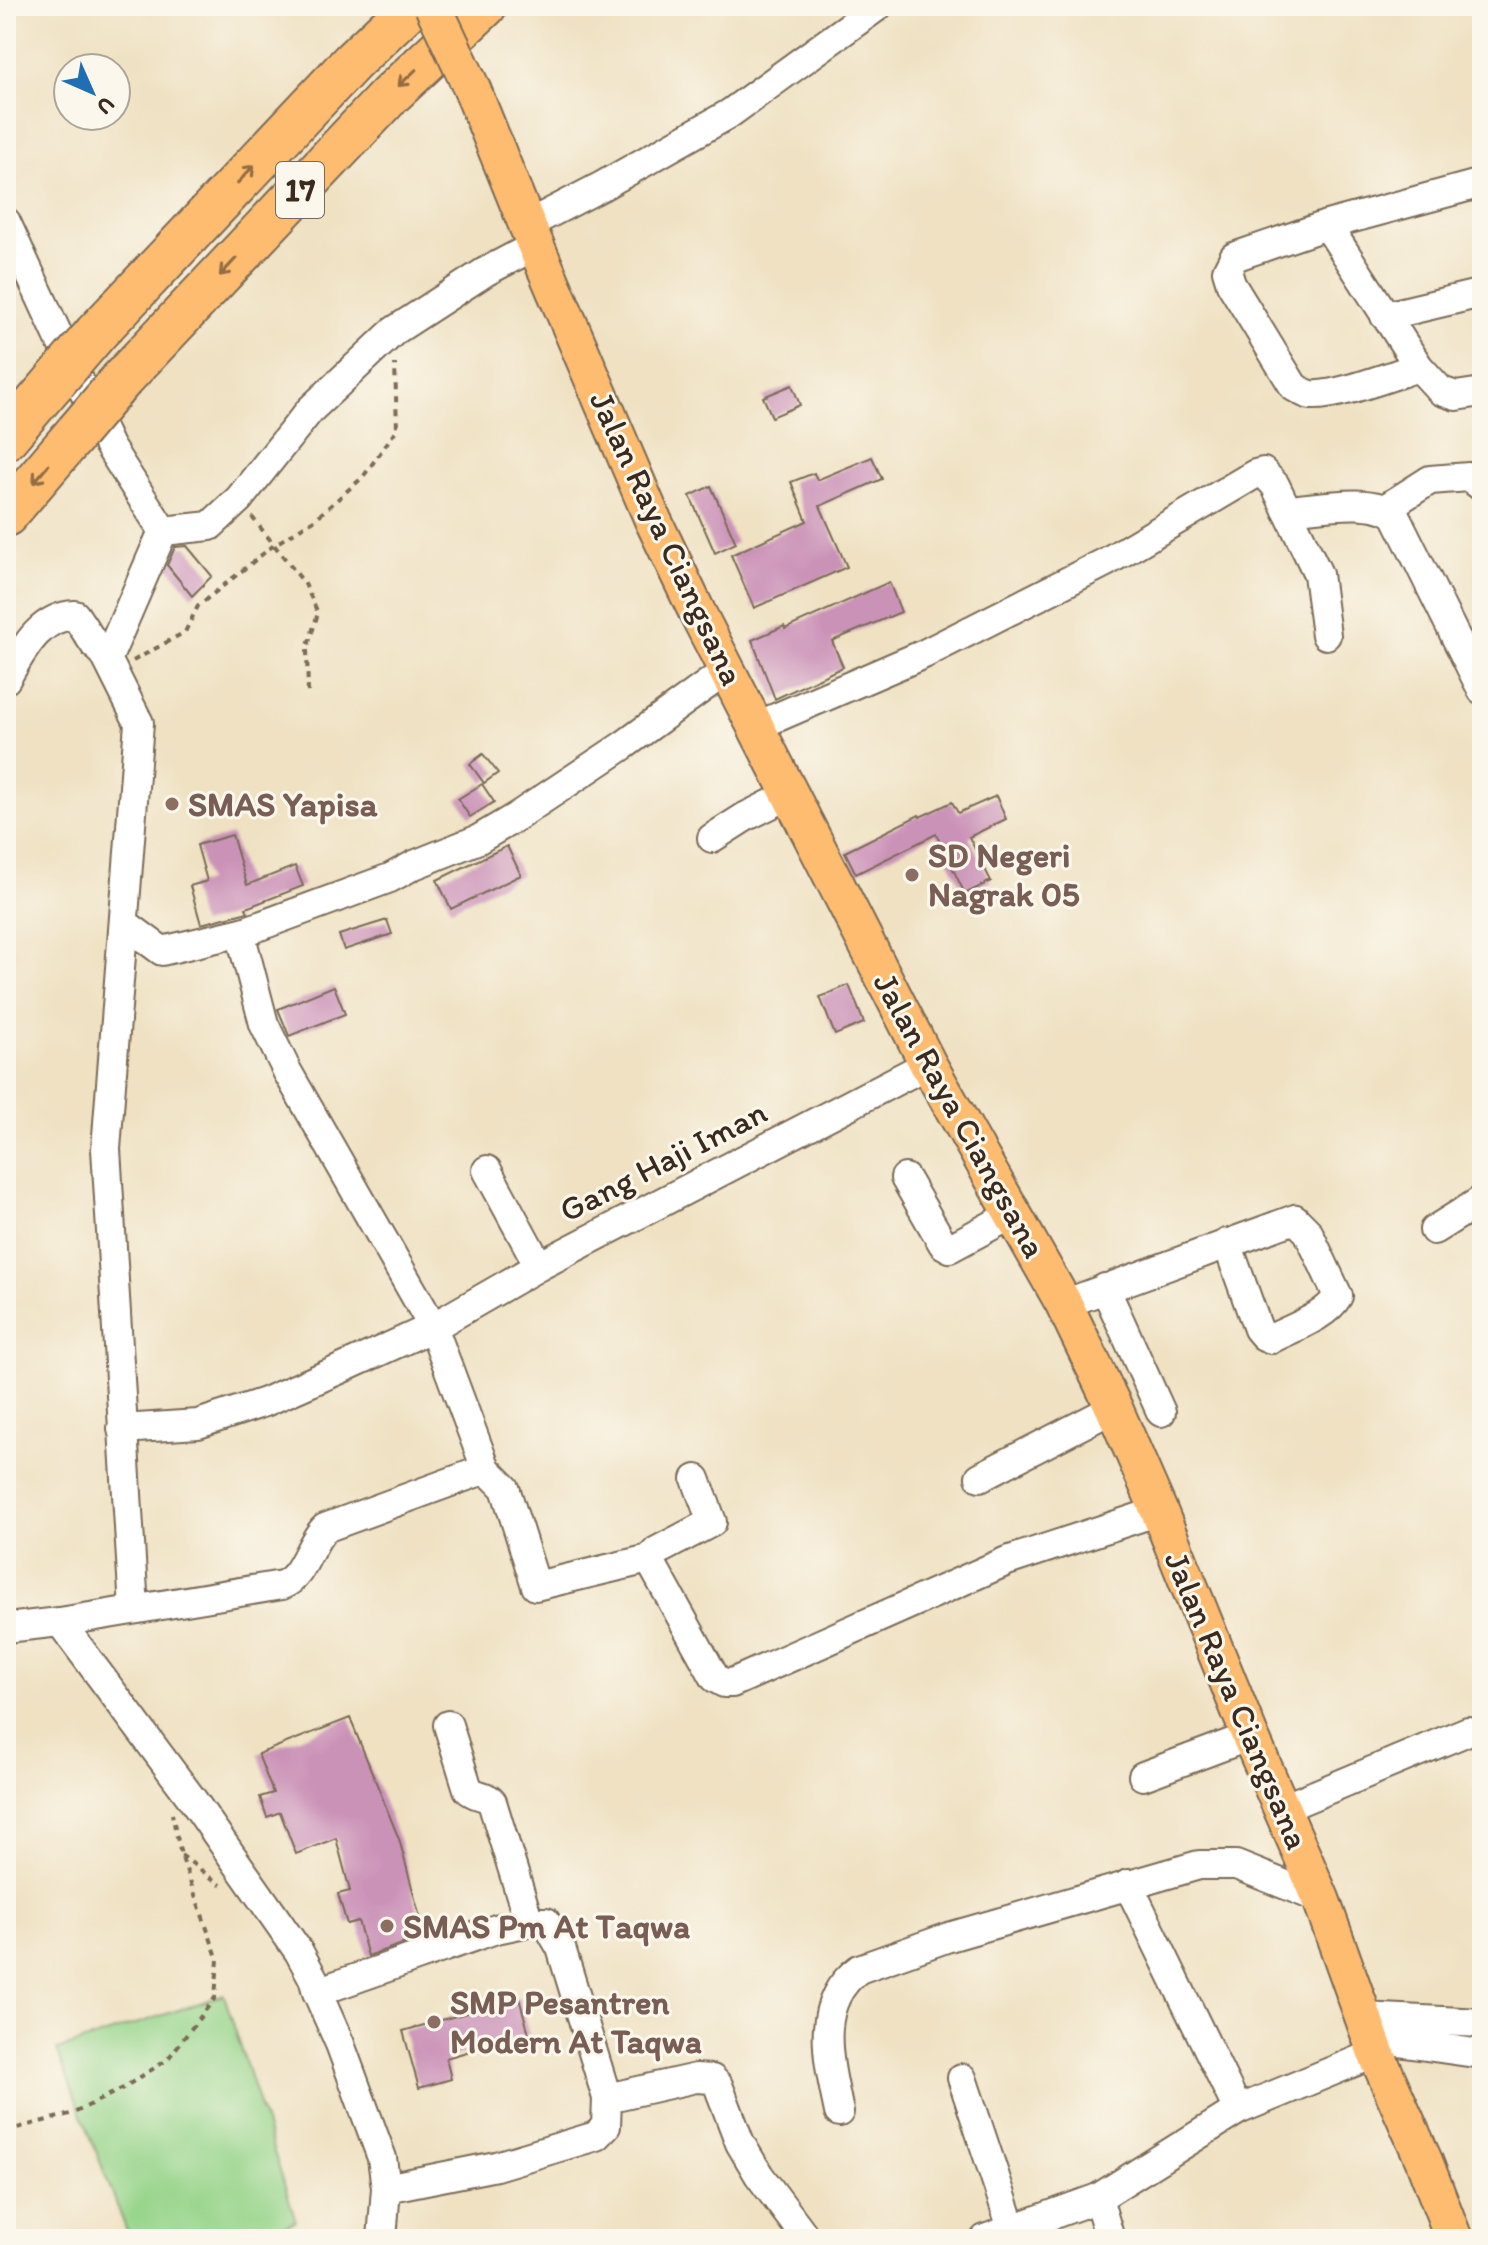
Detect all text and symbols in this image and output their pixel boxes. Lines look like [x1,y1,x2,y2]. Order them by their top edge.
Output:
north arrow [52,52,132,132]
one-way arrow [397,69,417,88]
text: U [91,91,120,120]
road number: 17 [276,162,324,218]
one-way arrow [236,164,255,184]
one-way arrow [219,256,237,276]
street label: Jalan Raya Ciangsana [581,385,753,691]
one-way arrow [32,463,50,483]
place label: SMAS Yapisa [188,784,378,825]
marker: SMAS Yapisa [163,795,181,813]
place label: SD Negeri Nagrak 05 [928,835,1080,915]
marker: SD Negeri Nagrak 05 [903,866,921,884]
street label: Jalan Raya Ciangsana [865,965,1055,1265]
street label: Gang Haji Iman [552,1091,774,1231]
street label: Jalan Raya Ciangsana [1156,1545,1318,1855]
place label: SMAS Pm At Taqwa [403,1906,690,1947]
marker: SMAS Pm At Taqwa [378,1917,396,1935]
place label: SMP Pesantren Modern At Taqwa [450,1982,702,2062]
marker: SMP Pesantren Modern At Taqwa [425,2013,443,2031]

